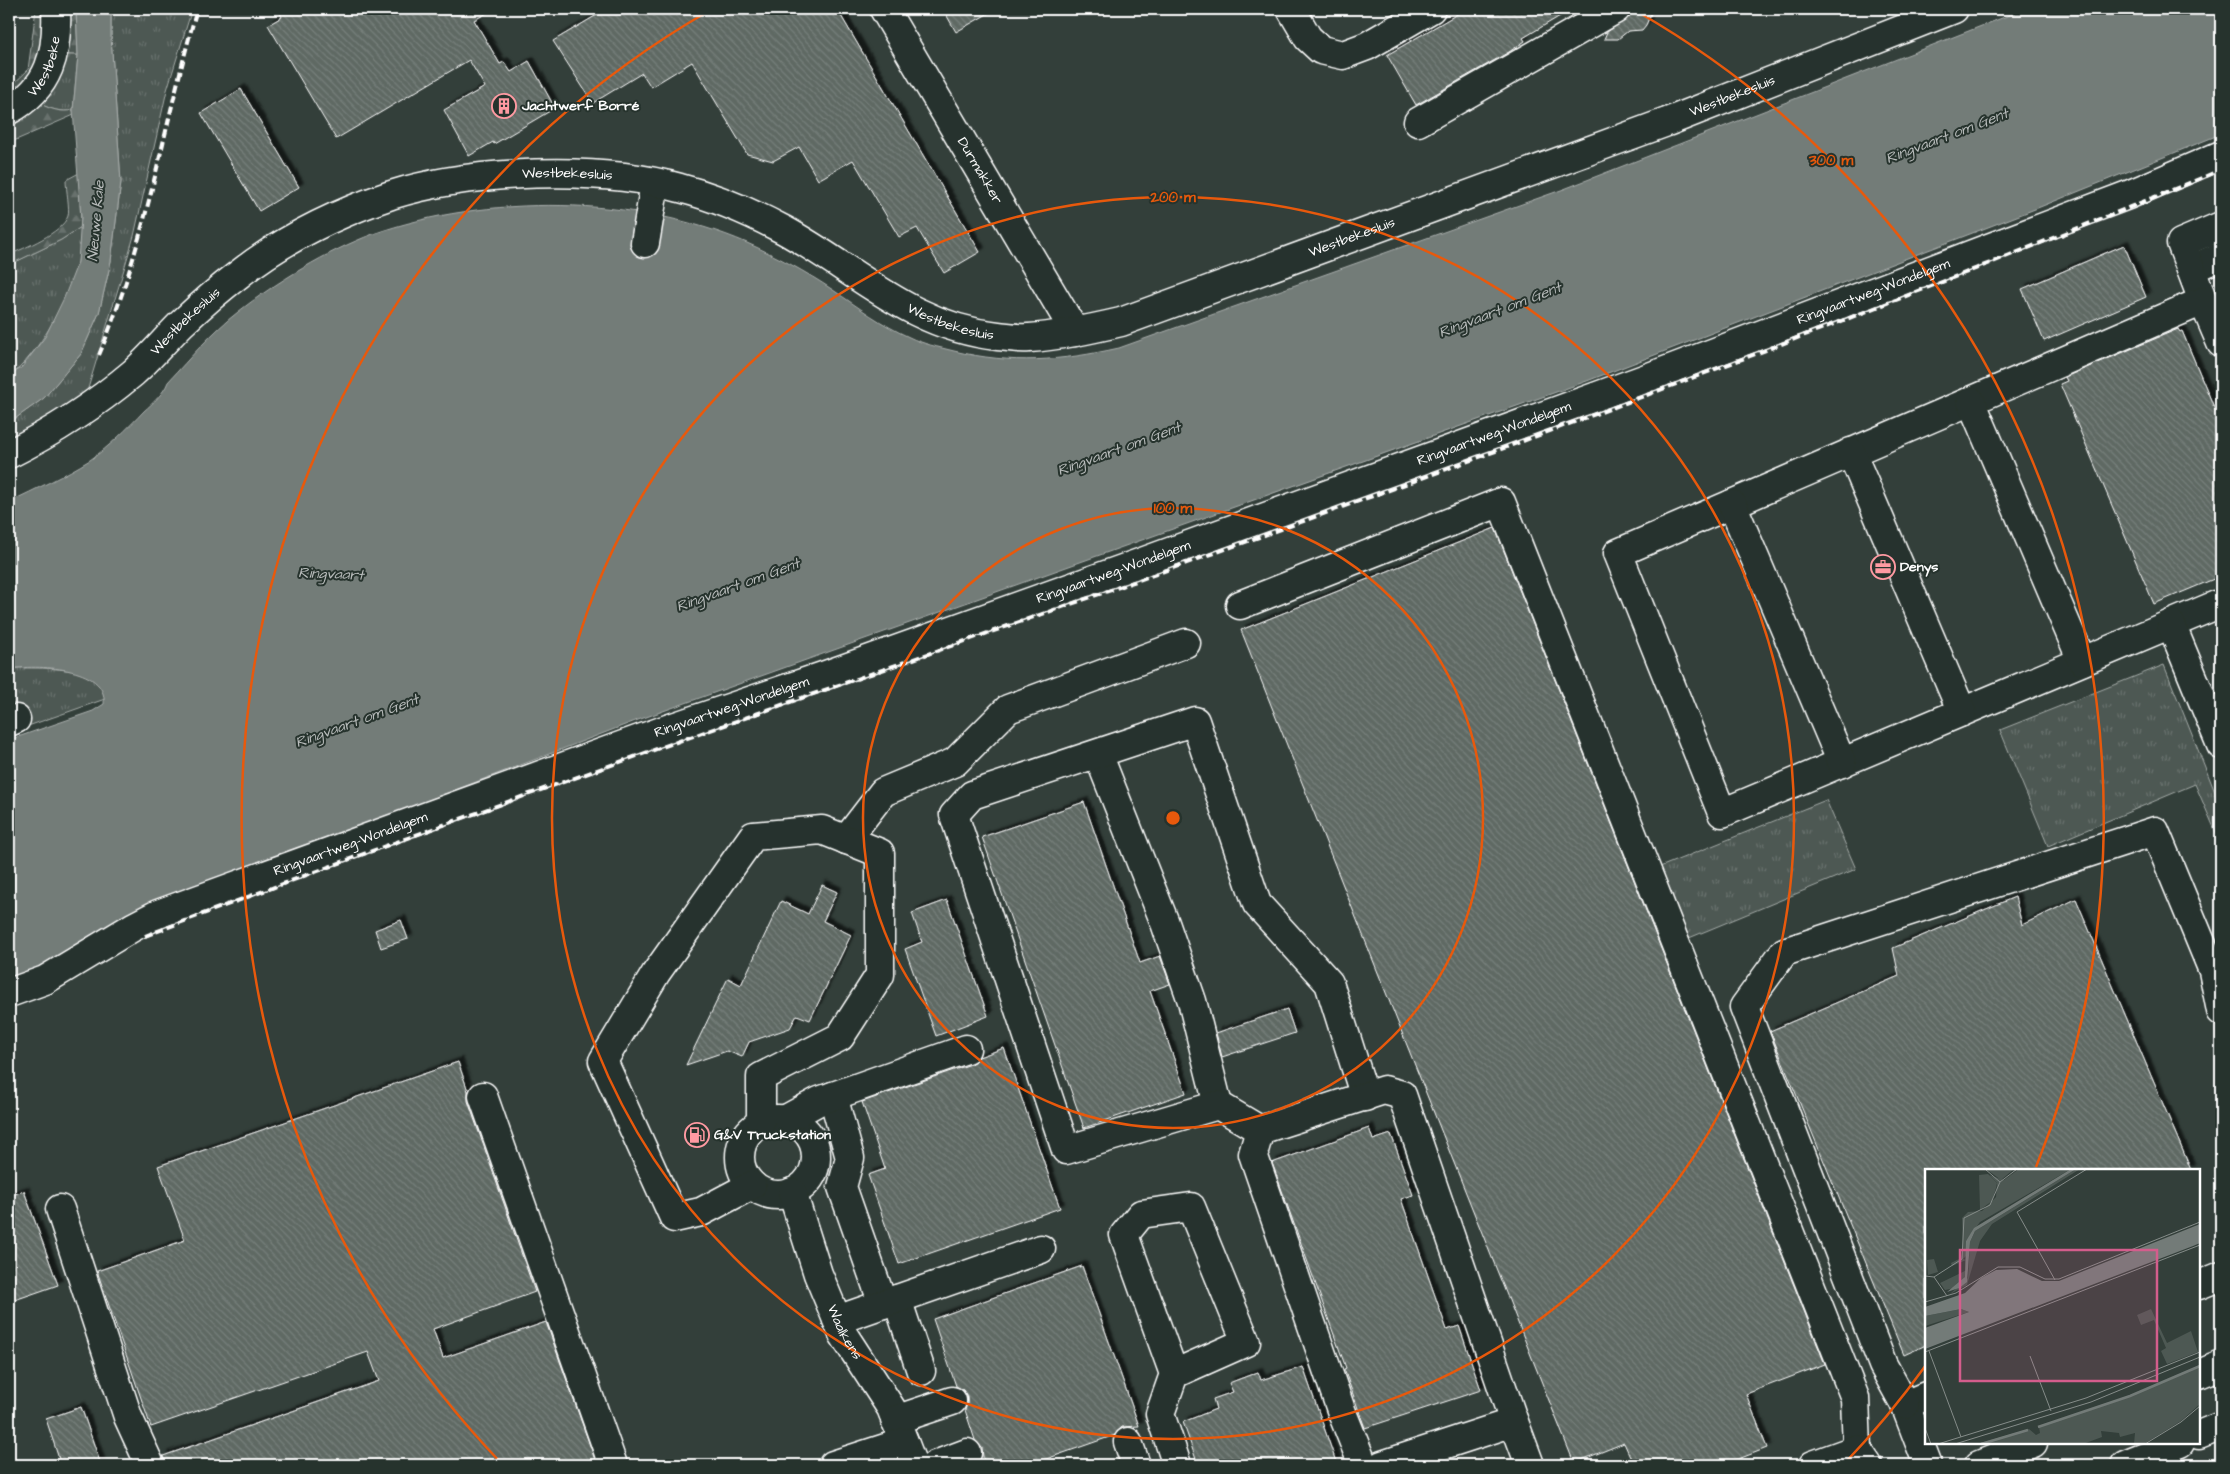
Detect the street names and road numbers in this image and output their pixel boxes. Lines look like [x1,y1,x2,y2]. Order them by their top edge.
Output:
street label: Westbeke [23,35,66,101]
street label: Westbekesluis [1687,70,1778,122]
street label: Durmakker [952,134,1007,208]
street label: Westbekesluis [522,163,613,186]
street label: Westbekesluis [1306,212,1398,262]
street label: Ringvaartweg-Wondelgem [1794,254,1953,330]
street label: Westbekesluis [146,283,225,360]
street label: Westbekesluis [904,299,995,345]
street label: Ringvaartweg-Wondelgem [1414,396,1574,471]
street label: Ringvaartweg-Wondelgem [1034,535,1193,609]
street label: Ringvaartweg-Wondelgem [651,671,812,743]
street label: Ringvaartweg-Wondelgem [271,807,430,881]
street label: Waalkens [822,1302,867,1364]

